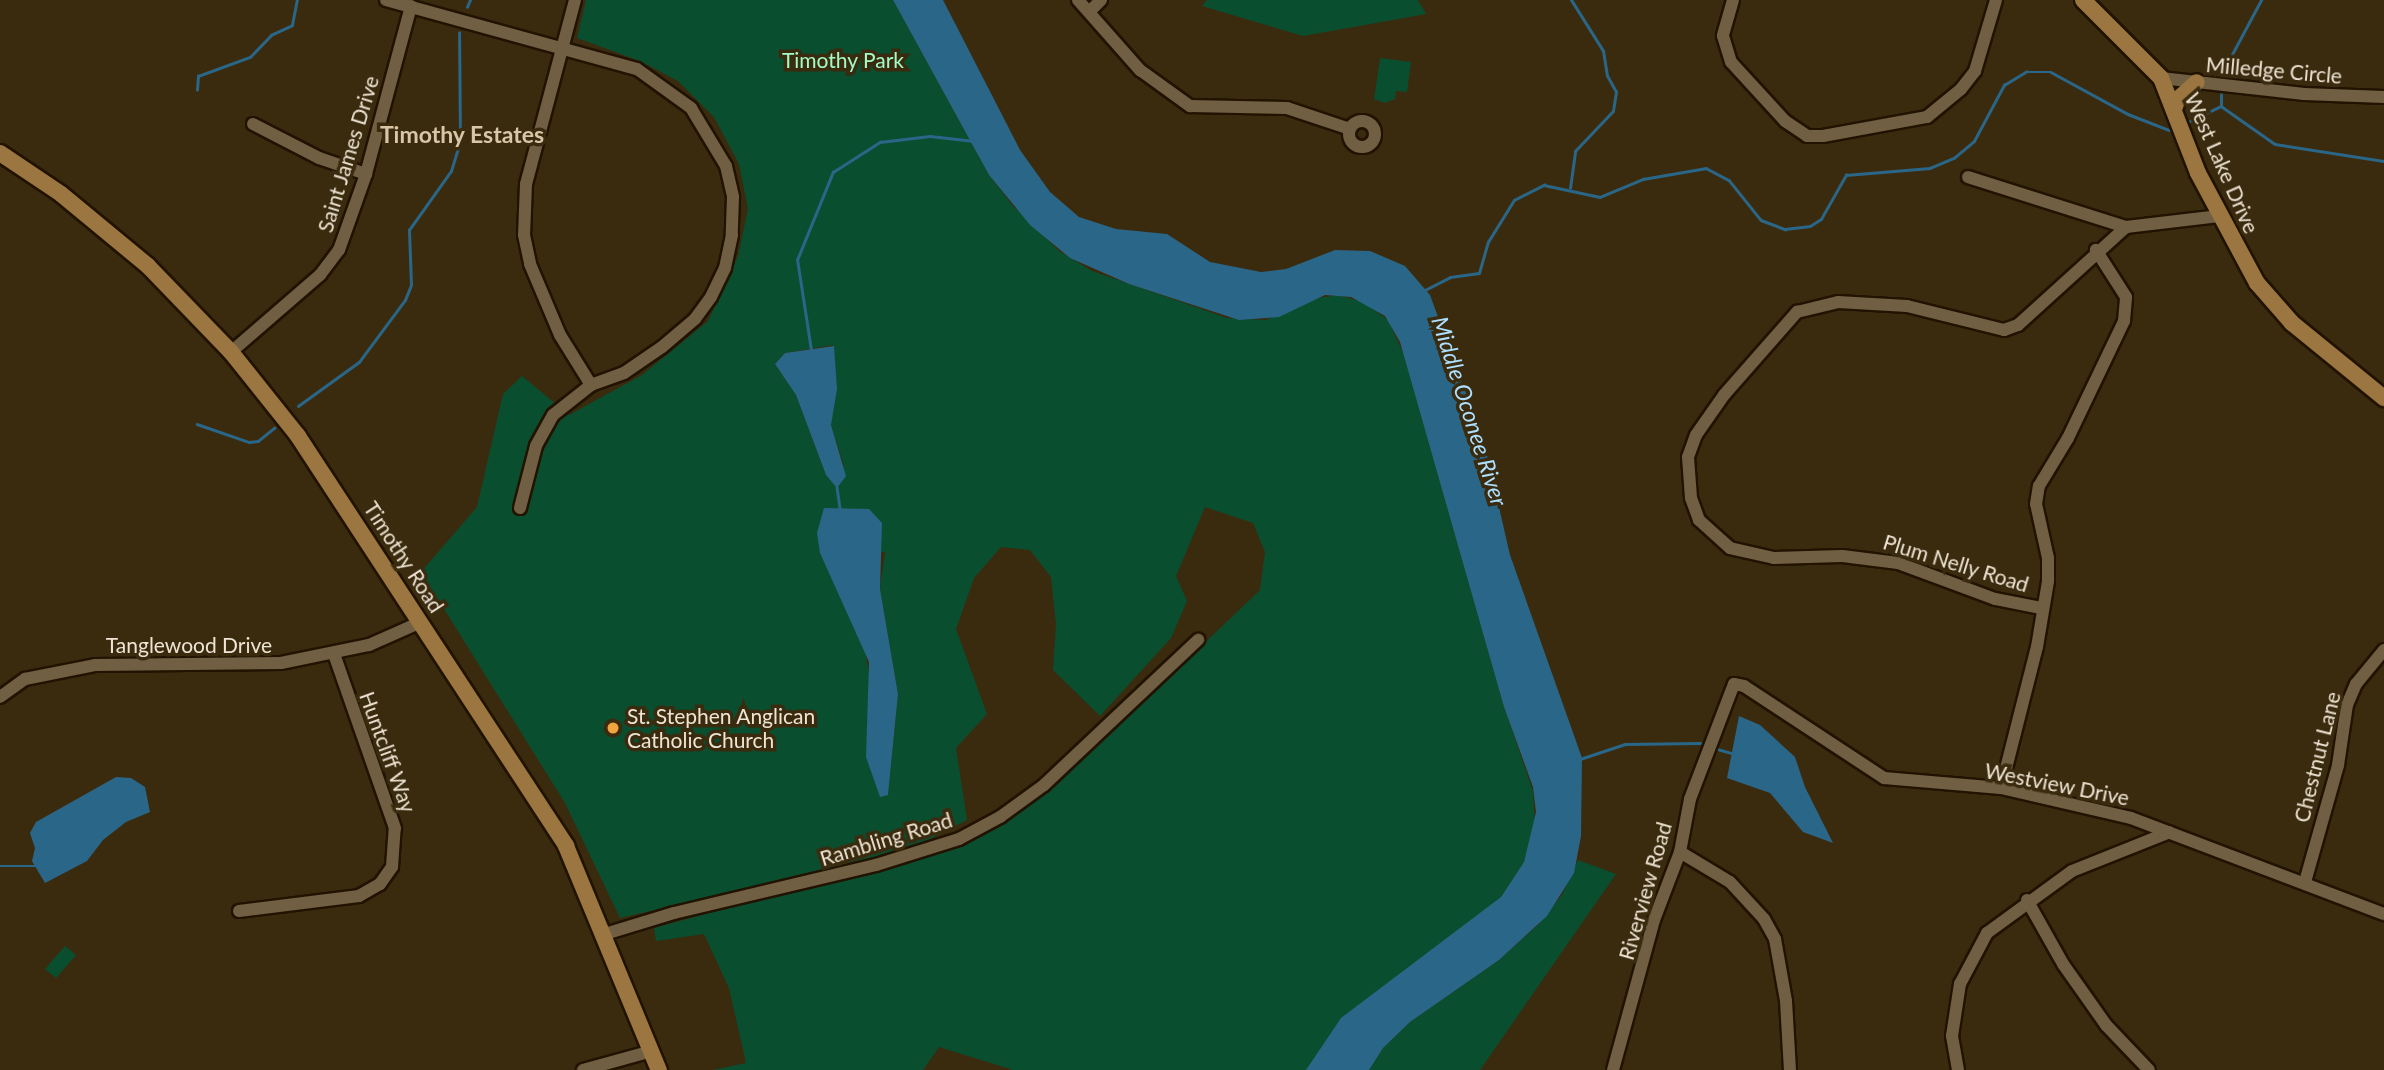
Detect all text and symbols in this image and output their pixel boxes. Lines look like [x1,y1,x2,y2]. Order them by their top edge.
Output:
park label: Timothy Park [782,47,904,73]
street label: Milledge Circle [2205,51,2343,89]
street label: Saint James Drive [312,72,384,236]
street label: West Lake Drive [2180,89,2264,237]
district label: Timothy Estates [380,120,544,148]
water label: Middle Oconee River [1426,313,1514,509]
street label: Timothy Road [359,496,449,618]
street label: Plum Nelly Road [1880,529,2032,597]
street label: Tanglewood Drive [106,632,272,658]
street label: Huntcliff Way [354,688,422,816]
street label: Chestnut Lane [2289,689,2345,825]
place label: St. Stephen Anglican Catholic Church [627,703,816,753]
marker: St. Stephen Anglican Catholic Church [605,720,621,736]
street label: Westview Drive [1982,758,2132,810]
street label: Rambling Road [817,807,955,871]
street label: Riverview Road [1613,819,1677,963]

